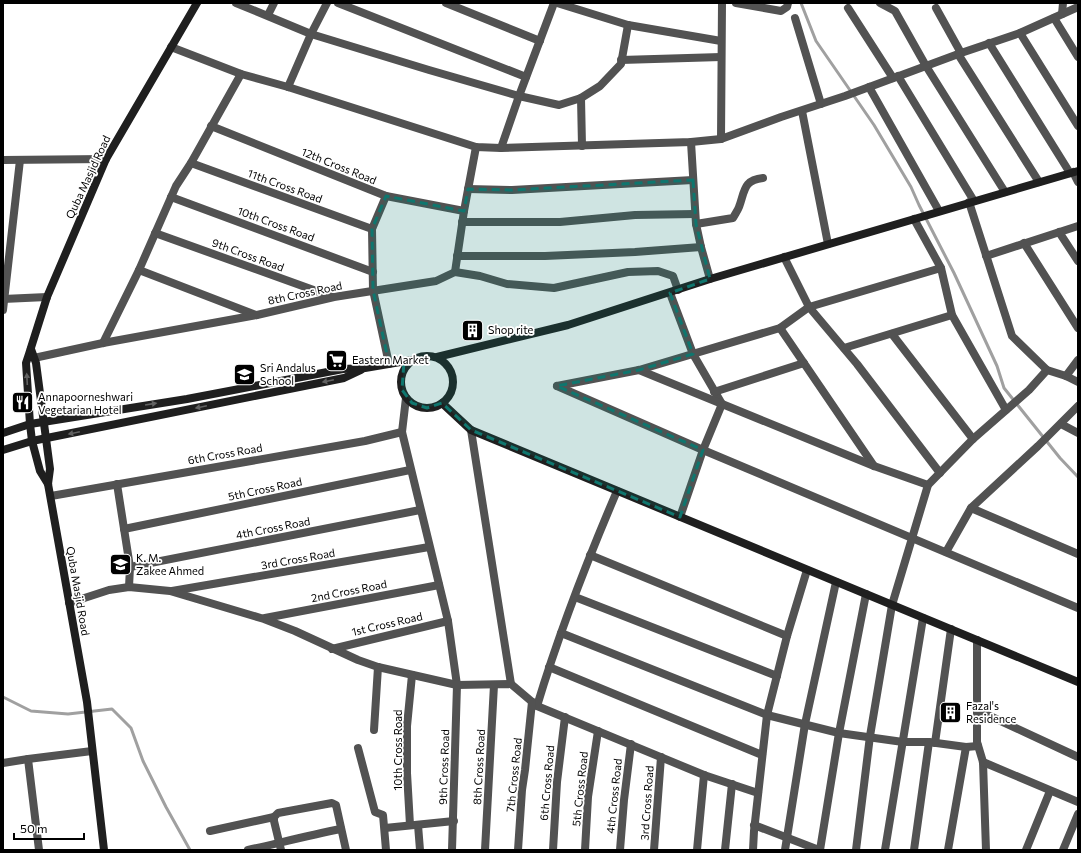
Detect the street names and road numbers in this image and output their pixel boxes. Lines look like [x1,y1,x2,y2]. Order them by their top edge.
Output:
street label: Quba Masjid Road [63,133,113,221]
street label: 12th Cross Road [300,145,379,186]
street label: 11th Cross Road [246,166,324,205]
street label: 10th Cross Road [236,204,316,243]
street label: 9th Cross Road [210,235,286,274]
street label: 8th Cross Road [267,278,343,307]
street label: 6th Cross Road [187,441,263,466]
street label: 5th Cross Road [227,474,303,503]
street label: 4th Cross Road [235,514,311,541]
street label: Quba Masjid Road [64,545,93,637]
street label: 3rd Cross Road [260,546,336,571]
street label: 2nd Cross Road [310,577,388,604]
street label: 1st Cross Road [350,609,424,638]
street label: 10th Cross Road [391,710,404,790]
street label: 9th Cross Road [436,729,451,805]
street label: 8th Cross Road [470,729,487,805]
street label: 7th Cross Road [503,737,524,813]
street label: 6th Cross Road [537,745,556,821]
street label: 5th Cross Road [569,751,590,827]
street label: 4th Cross Road [603,758,624,834]
street label: 3rd Cross Road [637,765,656,841]

